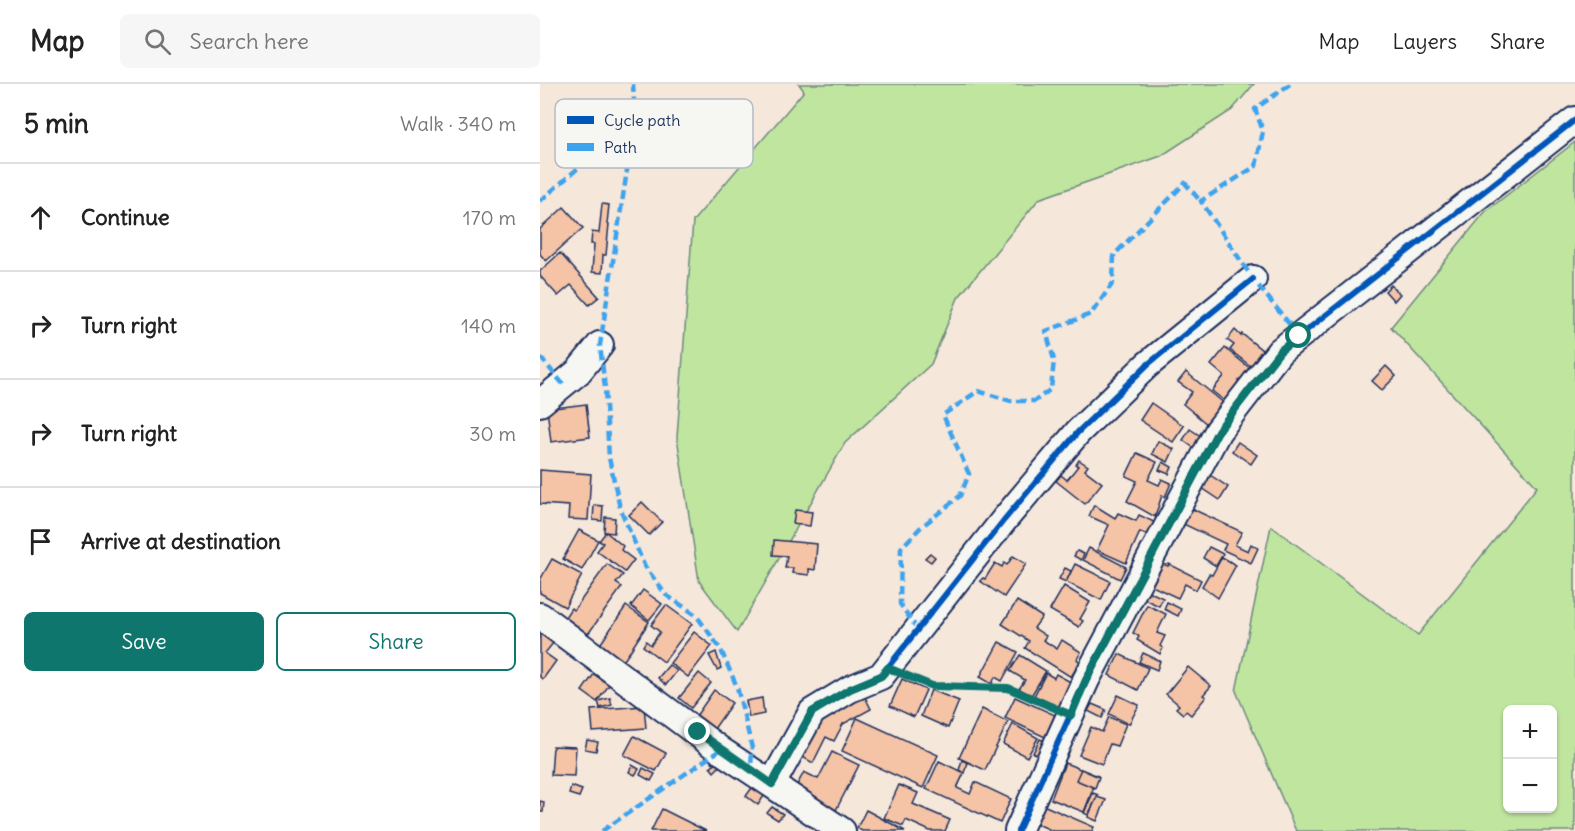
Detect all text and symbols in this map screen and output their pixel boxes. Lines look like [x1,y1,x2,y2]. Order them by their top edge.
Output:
search box [120,14,540,68]
text: Map [30,23,84,59]
icon: search [141,25,174,58]
text: Search here [189,27,309,55]
text: Map [1319,28,1359,55]
text: Layers [1392,28,1457,55]
text: Share [1490,28,1545,55]
legend [555,99,753,168]
text: 5 min [24,107,89,140]
text: Cycle path [604,110,680,130]
text: Walk · 340 m [400,111,516,136]
text: Path [604,137,637,157]
icon: ahead [24,201,57,234]
text: Continue [81,203,170,231]
text: 170 m [463,205,516,230]
icon: right [24,309,57,342]
text: Turn right [81,311,177,339]
text: 140 m [461,313,516,338]
route start [1285,322,1311,348]
icon: right [24,417,57,450]
text: Turn right [81,419,177,447]
text: 30 m [469,421,516,446]
icon: arrive [24,525,57,558]
text: Arrive at destination [81,527,281,555]
button: Save [24,612,264,671]
button: Share [276,612,516,671]
map controls [1503,705,1557,813]
button: + [1503,705,1557,759]
route end [684,718,710,744]
button: − [1503,759,1557,813]

